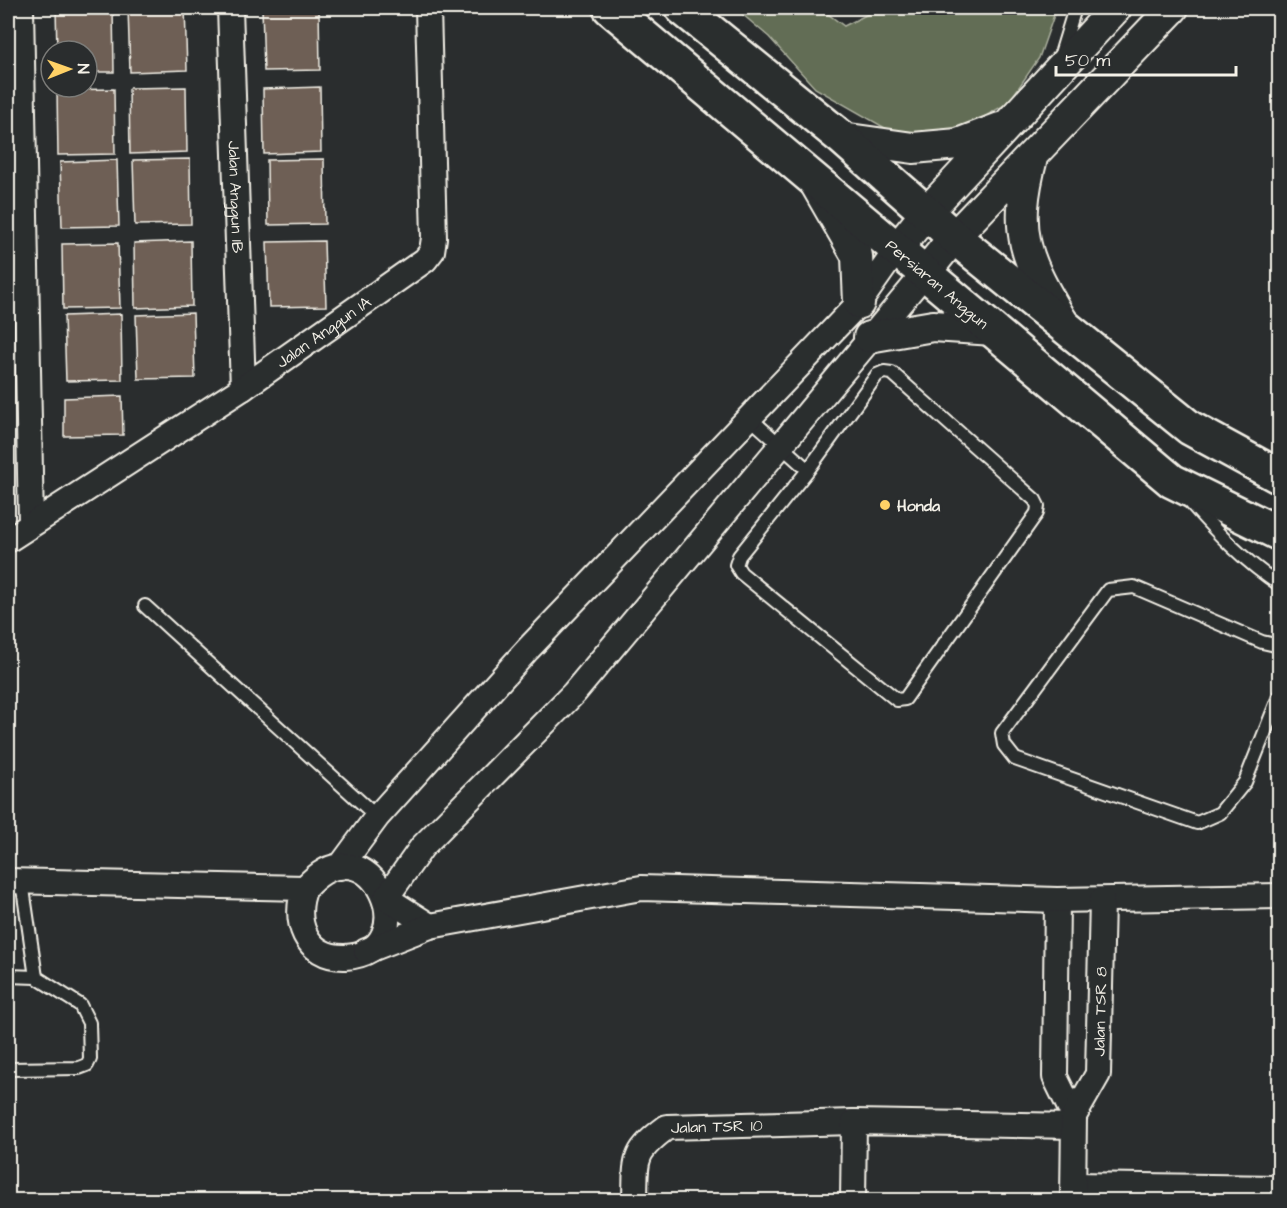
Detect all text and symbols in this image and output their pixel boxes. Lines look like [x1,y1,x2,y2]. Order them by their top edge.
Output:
north arrow [39,39,99,99]
scale bar [1056,39,1236,77]
text: 50 m [1065,48,1110,73]
text: N [72,64,94,74]
street label: Jalan Anggun 1B [223,140,248,254]
street label: Persiaran Anggun [881,235,993,334]
street label: Jalan Anggun 1A [272,291,376,373]
place label: Honda [897,495,941,517]
marker: Honda [878,498,892,512]
street label: Jalan TSR 8 [1088,966,1112,1057]
street label: Jalan TSR 10 [671,1114,763,1139]

